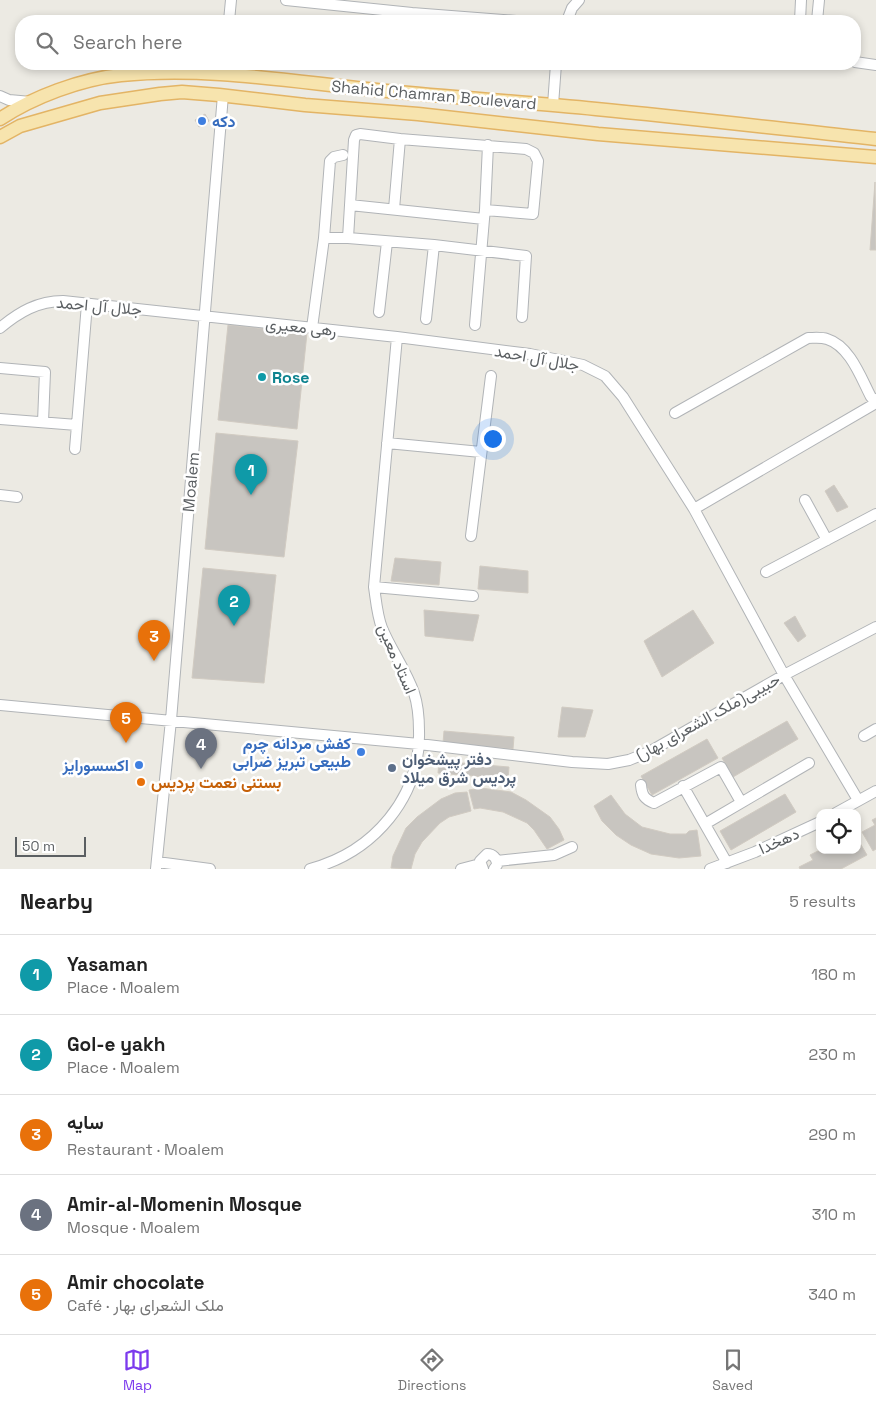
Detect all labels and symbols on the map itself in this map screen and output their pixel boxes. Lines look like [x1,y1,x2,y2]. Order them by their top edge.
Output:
street label: Shahid Chamran Boulevard [331,76,537,114]
place label: دکه [212,111,236,132]
marker: دکه [196,115,208,127]
street label: جلال آل احمد [55,292,143,320]
street label: رهی معیری [264,313,338,341]
street label: جلال آل احمد [493,340,581,376]
place label: Rose [272,367,310,388]
marker: Rose [256,371,268,383]
your location [480,426,506,452]
street label: Moalem [178,451,204,513]
pin: 1 [235,454,267,495]
pin: 2 [218,585,250,626]
pin: 3 [138,620,170,661]
street label: استاد معین [373,621,421,697]
street label: حبیبی(ملک الشعرای بهار) [632,668,784,765]
pin: 5 [110,702,142,743]
pin: 4 [185,728,217,769]
place label: کفش مردانه چرم طبیعی تبریز ضرابی [232,733,351,772]
marker: کفش مردانه چرم طبیعی تبریز ضرابی [355,746,367,758]
place label: دفتر پیشخوان پردیس شرق میلاد [402,749,517,789]
place label: اکسسورایز [61,755,129,776]
marker: اکسسورایز [133,759,145,771]
marker: دفتر پیشخوان پردیس شرق میلاد [386,762,398,774]
place label: بستنی نعمت پردیس [151,772,282,794]
marker: بستنی نعمت پردیس [135,776,147,788]
street label: دهخدا [756,823,802,859]
scale bar [15,834,86,857]

